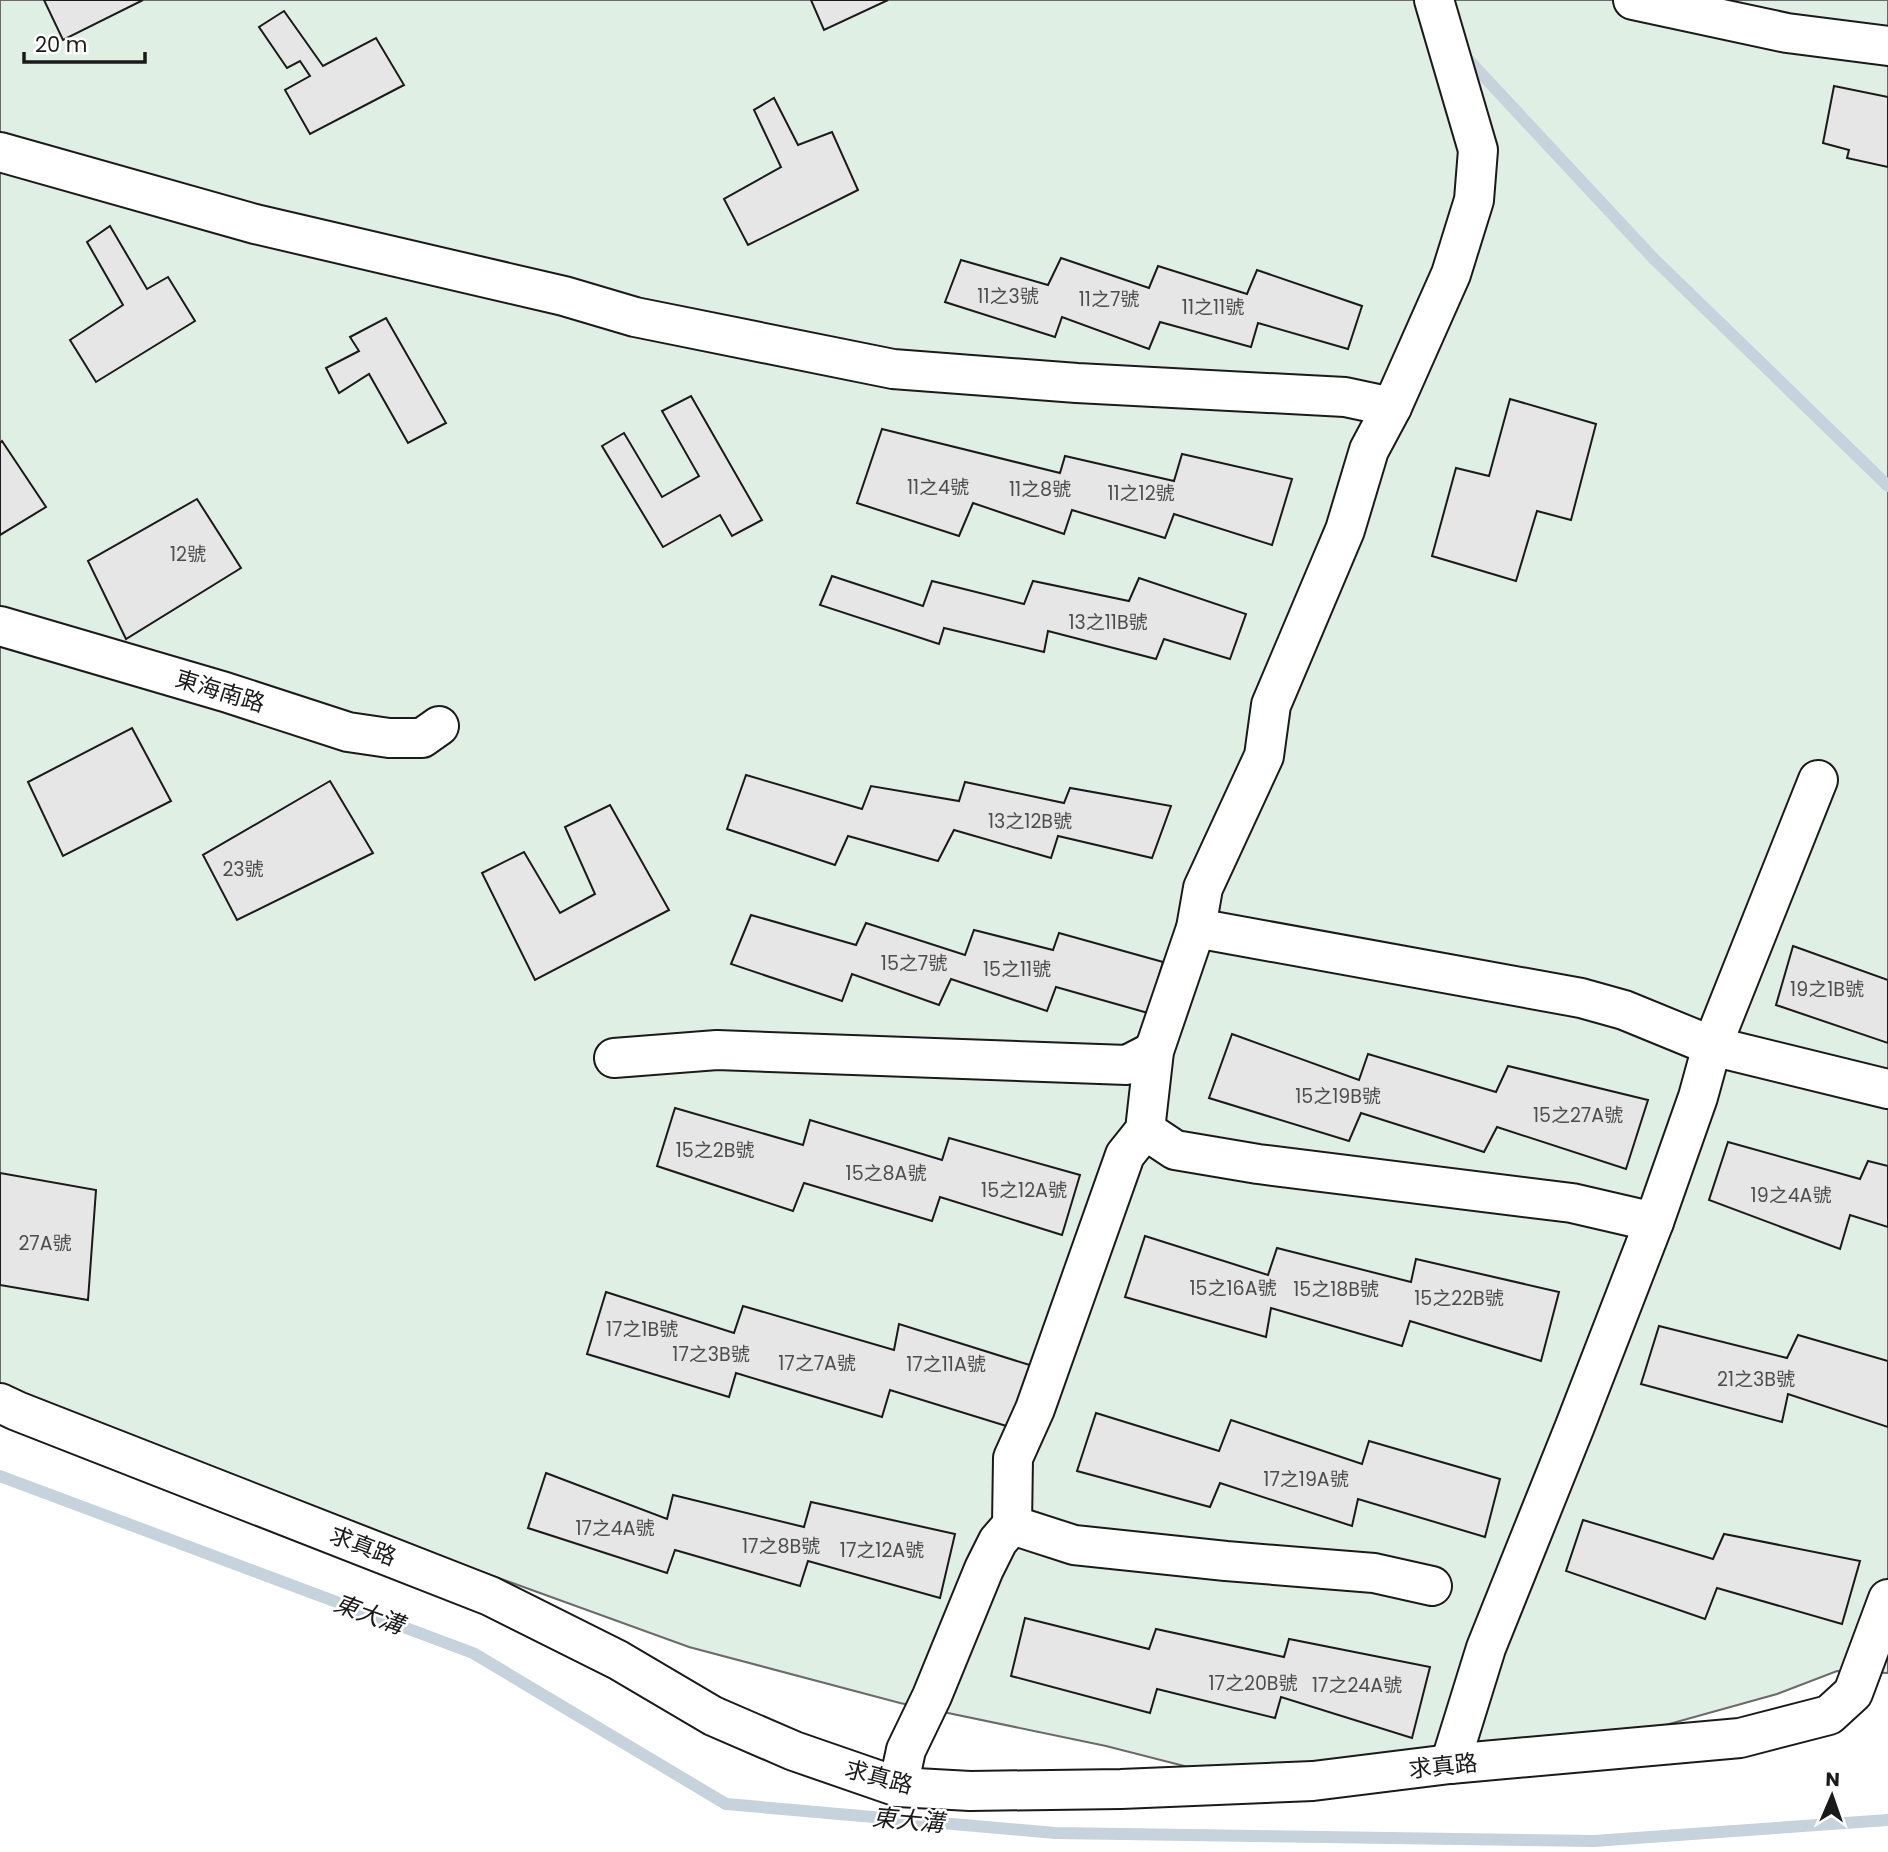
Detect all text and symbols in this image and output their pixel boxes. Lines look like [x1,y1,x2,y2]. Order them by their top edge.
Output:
scale bar [24,21,145,65]
text: 20 m [35,30,88,59]
house number: 11之3號 [977,283,1039,310]
house number: 11之7號 [1079,286,1139,313]
house number: 11之11號 [1182,294,1244,321]
house number: 11之4號 [907,474,969,501]
house number: 11之8號 [1009,476,1071,503]
house number: 11之12號 [1107,480,1175,507]
house number: 12號 [170,541,206,568]
house number: 13之11B號 [1068,609,1148,636]
street label: 東海南路 [171,662,269,720]
house number: 13之12B號 [988,808,1072,835]
house number: 23號 [222,856,264,883]
house number: 15之7號 [881,950,947,977]
house number: 15之11號 [983,956,1051,983]
house number: 19之1B號 [1790,976,1864,1003]
house number: 15之19B號 [1295,1083,1381,1110]
house number: 15之27A號 [1533,1102,1623,1129]
house number: 15之2B號 [676,1137,754,1164]
house number: 15之8A號 [846,1160,926,1187]
house number: 15之12A號 [981,1177,1067,1204]
house number: 19之4A號 [1751,1182,1831,1209]
house number: 27A號 [18,1230,72,1257]
house number: 15之16A號 [1190,1275,1276,1302]
house number: 15之18B號 [1293,1276,1379,1303]
house number: 15之22B號 [1414,1285,1504,1312]
house number: 17之1B號 [606,1316,678,1343]
house number: 17之3B號 [672,1341,750,1368]
house number: 17之7A號 [778,1350,856,1377]
house number: 17之11A號 [906,1351,986,1378]
house number: 21之3B號 [1717,1366,1795,1393]
house number: 17之19A號 [1263,1466,1349,1493]
house number: 17之4A號 [575,1515,655,1542]
street label: 求真路 [325,1519,401,1573]
house number: 17之8B號 [742,1533,820,1560]
house number: 17之12A號 [840,1537,924,1564]
water label: 東大溝 [330,1586,411,1643]
house number: 17之20B號 [1209,1670,1297,1697]
house number: 17之24A號 [1312,1672,1402,1699]
street label: 求真路 [1407,1746,1479,1786]
street label: 求真路 [842,1753,916,1801]
north arrow [1797,1761,1867,1831]
text: N [1825,1766,1840,1793]
water label: 東大溝 [871,1800,948,1840]

